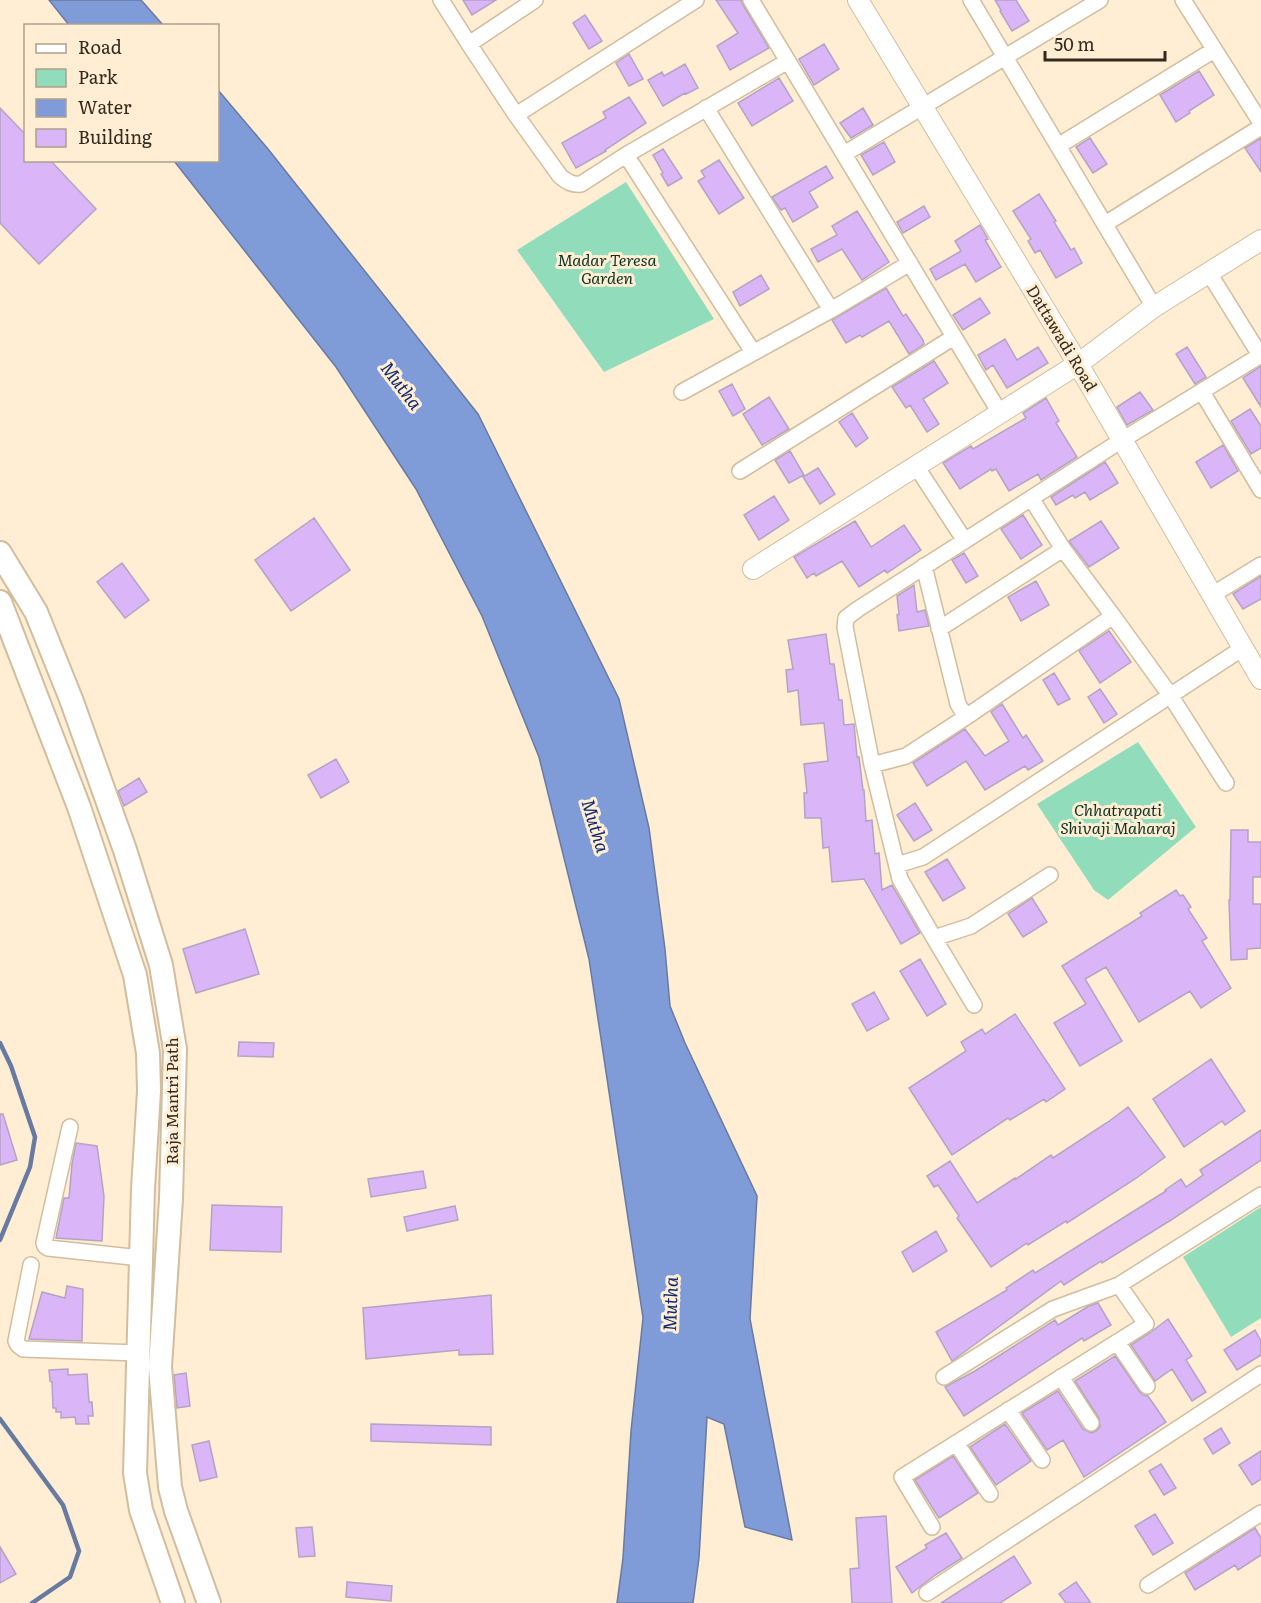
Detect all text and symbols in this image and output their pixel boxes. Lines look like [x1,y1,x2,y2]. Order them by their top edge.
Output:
legend [24,24,219,162]
scale bar [1045,24,1165,62]
text: 50 m [1054,30,1095,57]
text: Road [78,33,122,60]
text: Park [78,63,119,90]
text: Water [78,93,132,120]
text: Building [78,123,153,150]
park label: Madar Teresa Garden [557,247,657,289]
street label: Dattawadi Road [1022,280,1104,395]
water label: Mutha [375,355,430,415]
water label: Mutha [576,796,618,856]
park label: Chhatrapati Shivaji Maharaj [1060,797,1176,839]
street label: Raja Mantri Path [159,1037,183,1165]
water label: Mutha [655,1276,684,1332]

